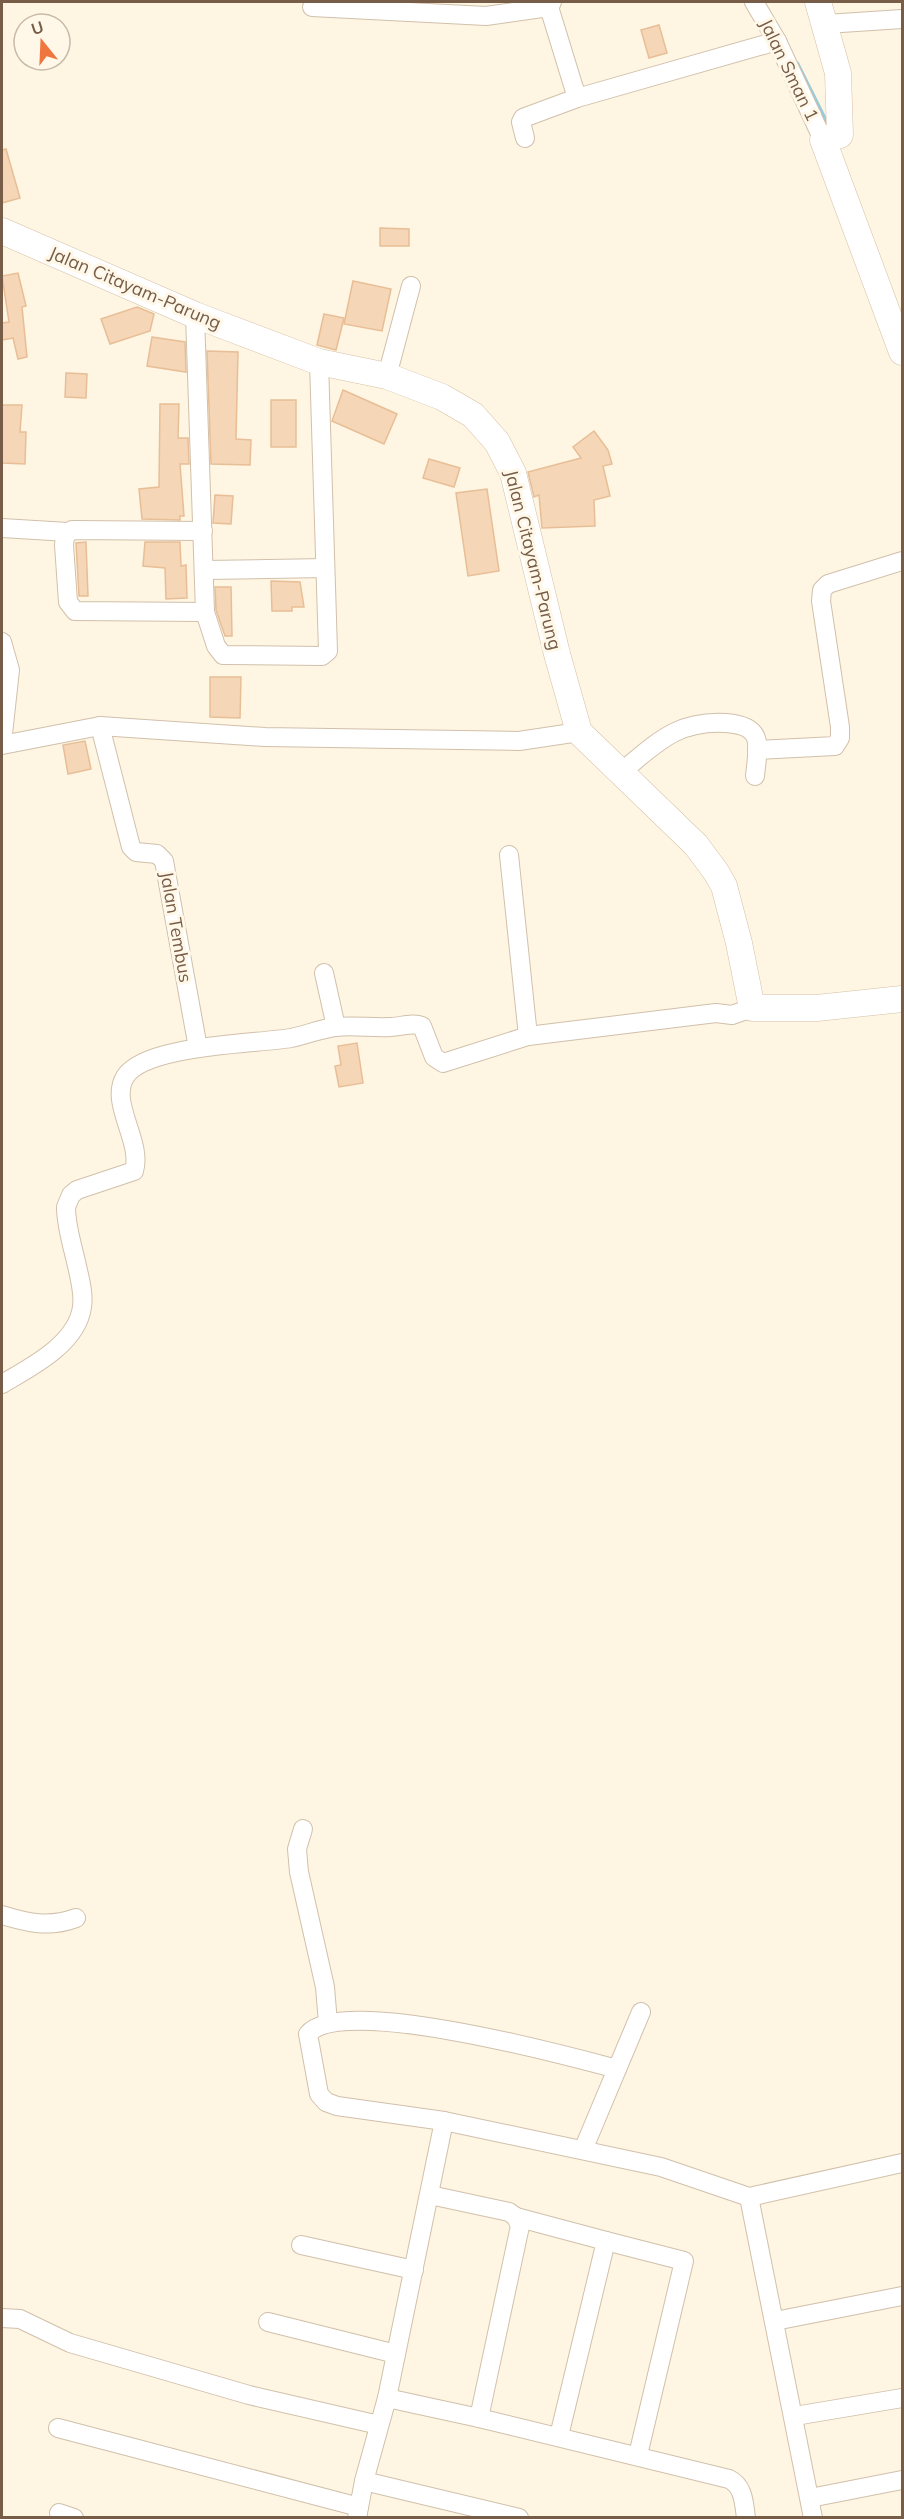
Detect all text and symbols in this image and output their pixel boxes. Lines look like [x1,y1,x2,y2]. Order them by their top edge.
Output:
north arrow [12,12,72,72]
street label: Jalan Sman 1 [755,15,824,125]
text: U [29,16,46,39]
street label: Jalan Citayam-Parung [46,241,225,334]
street label: Jalan Citayam-Parung [500,467,567,652]
street label: Jalan Tembus [155,870,198,984]

